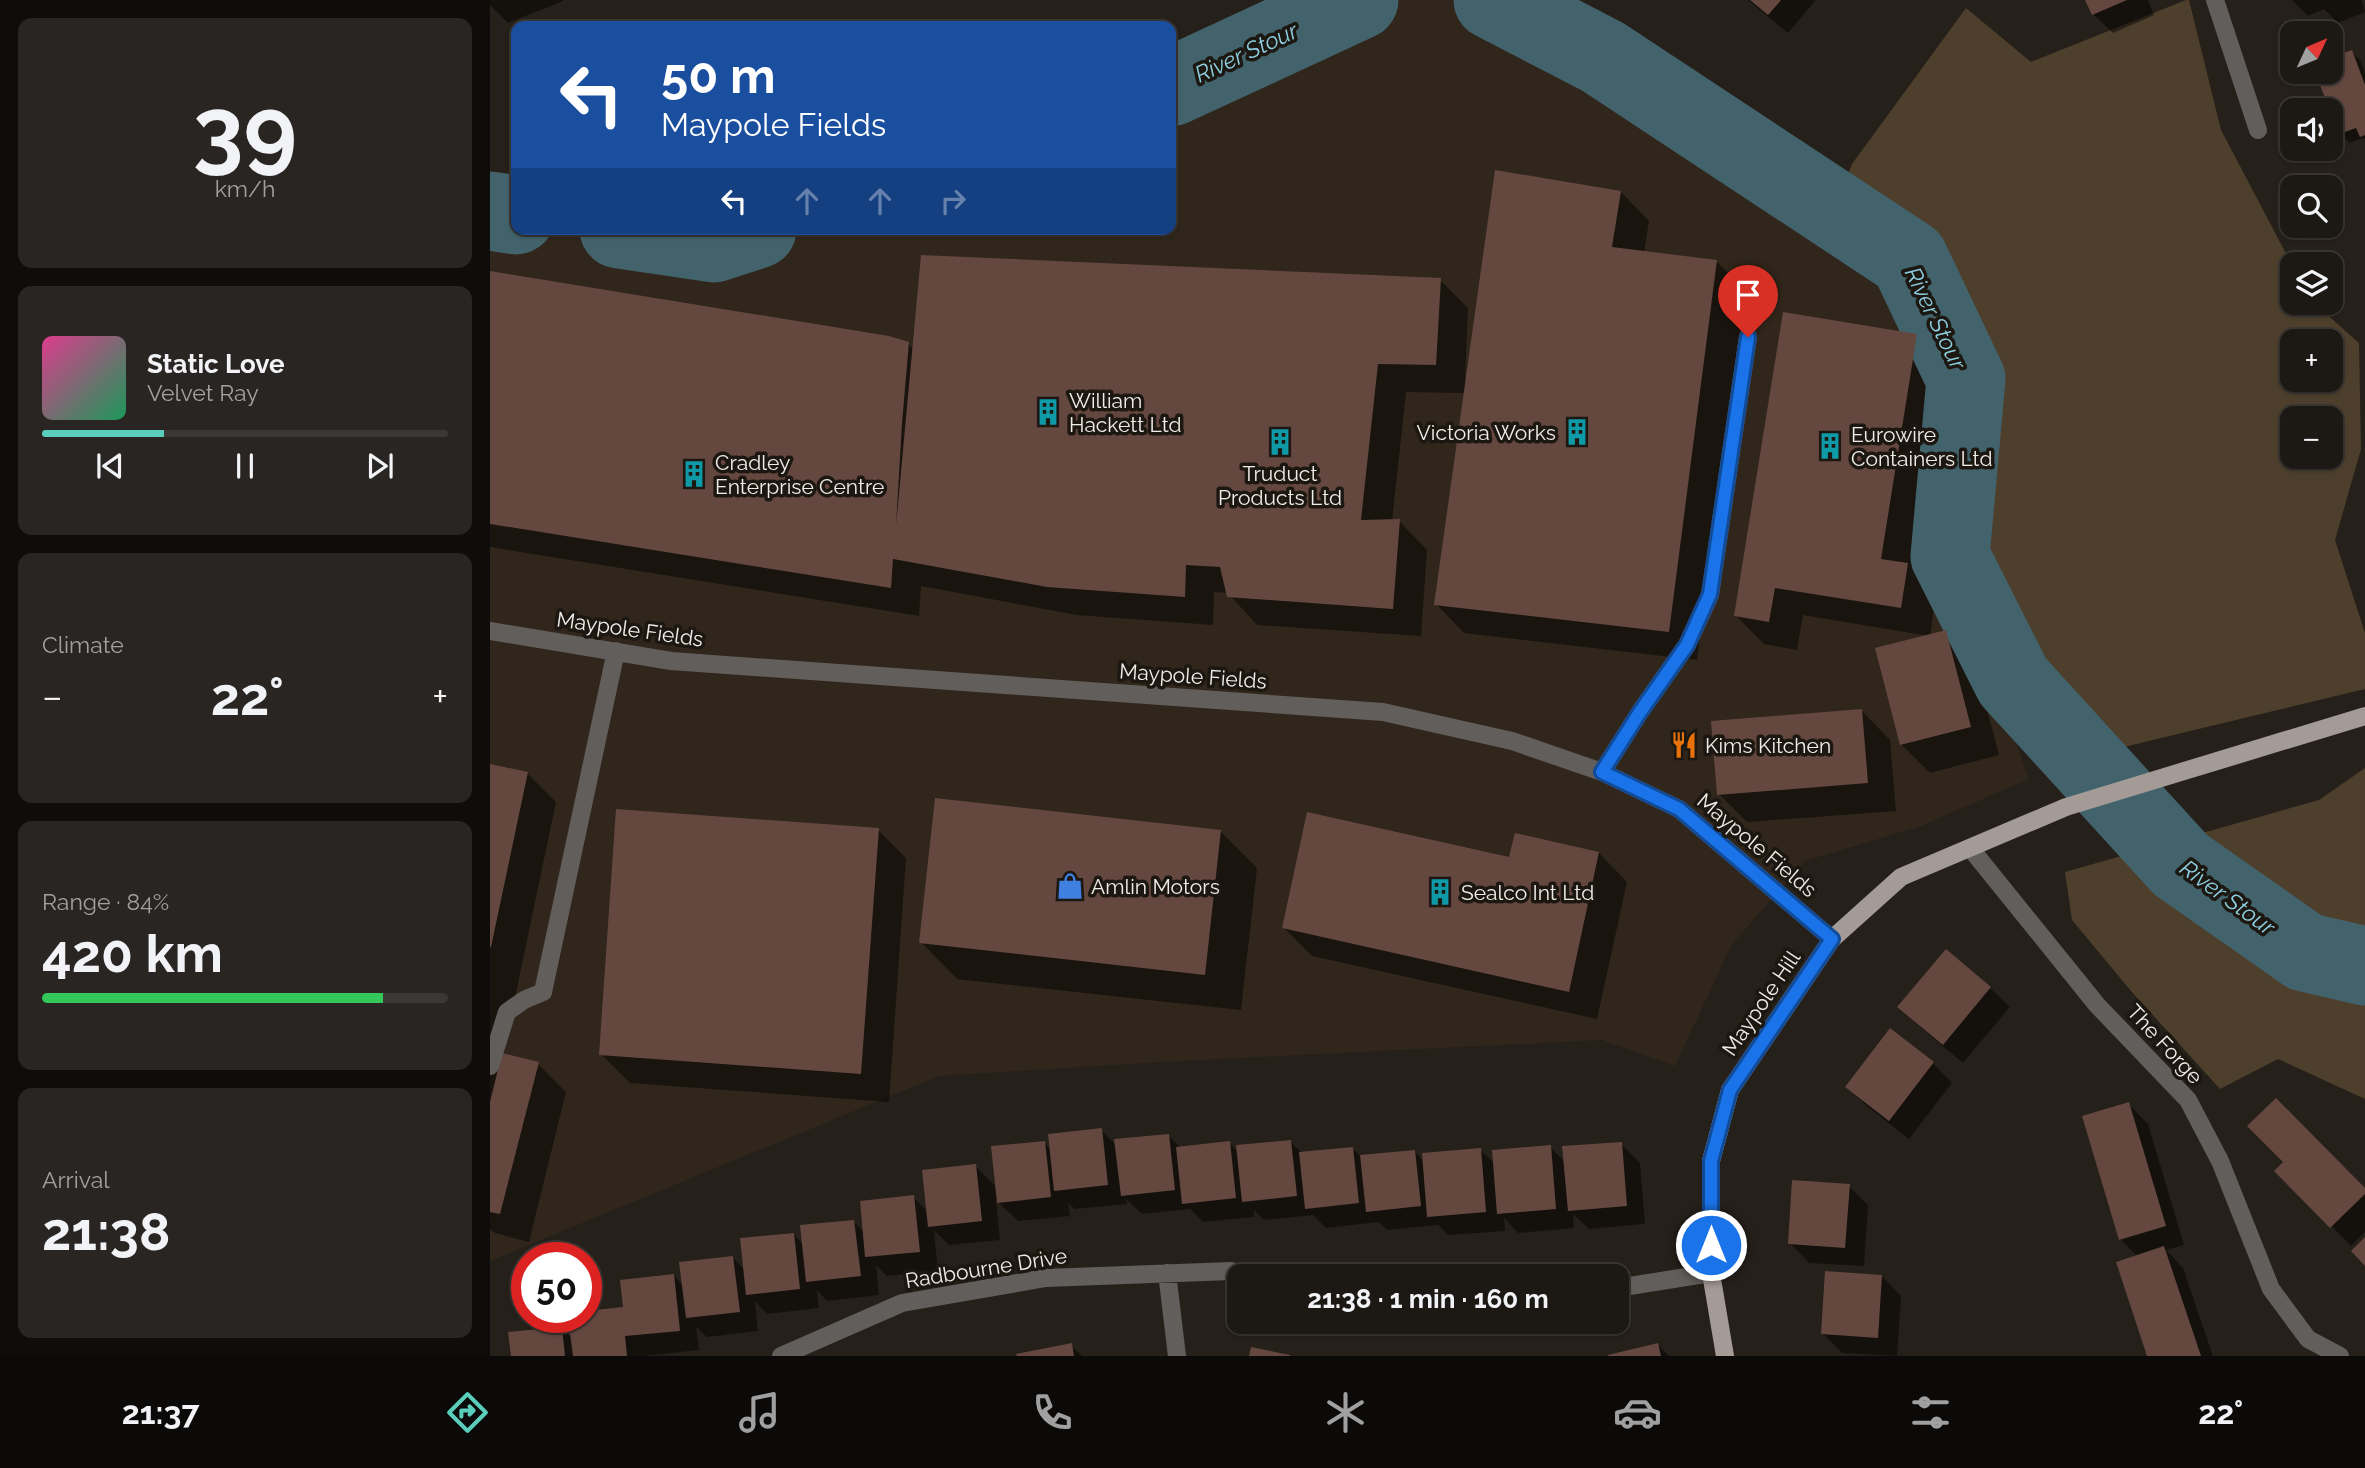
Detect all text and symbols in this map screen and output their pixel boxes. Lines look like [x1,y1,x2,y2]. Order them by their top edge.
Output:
water label: River Stour [1190,16,1303,88]
north arrow [2280,21,2343,84]
map controls [2280,21,2343,469]
text: 50 m [661,47,776,104]
icon: left [546,49,637,140]
text: 39 [193,76,297,183]
button: sound [2280,98,2343,161]
text: Maypole Fields [661,106,886,143]
text: km/h [215,175,275,202]
button: search [2280,175,2343,238]
icon: left [715,182,753,220]
icon: ahead [788,182,826,220]
icon: ahead [861,182,899,220]
icon: right [934,182,972,220]
button: layers [2280,252,2343,315]
water label: River Stour [1900,262,1973,375]
pin [1718,265,1778,337]
icon: arrive [1729,276,1767,314]
button: + [2280,329,2343,392]
text: Static Love [147,349,285,379]
text: Velvet Ray [147,379,259,406]
place label: William Hackett Ltd [1069,388,1182,437]
building icon: William Hackett Ltd [1033,397,1063,427]
button: − [2280,406,2343,469]
building icon: Victoria Works [1562,417,1592,447]
place label: Victoria Works [1417,420,1556,445]
place label: Eurowire Containers Ltd [1851,422,1993,471]
building icon: Truduct Products Ltd [1265,427,1295,457]
building icon: Eurowire Containers Ltd [1815,431,1845,461]
icon: previous [91,447,129,485]
icon: pause [226,447,264,485]
icon: next [361,447,399,485]
place label: Cradley Enterprise Centre [715,450,884,499]
building icon: Cradley Enterprise Centre [679,459,709,489]
place label: Truduct Products Ltd [1218,461,1342,510]
street label: Maypole Fields [555,606,705,652]
text: Climate [42,631,124,658]
street label: Maypole Fields [1118,658,1268,694]
text: 22° [211,666,284,727]
text: − [42,674,62,719]
text: + [432,674,448,719]
restaurant icon: Kims Kitchen [1669,730,1699,760]
place label: Kims Kitchen [1705,733,1831,758]
street label: Maypole Fields [1692,788,1822,902]
water label: River Stour [2175,854,2281,941]
shop icon: Amlin Motors [1055,871,1085,901]
place label: Amlin Motors [1091,874,1220,899]
building icon: Sealco Int Ltd [1425,877,1455,907]
place label: Sealco Int Ltd [1461,880,1594,905]
text: Range · 84% [42,888,169,915]
text: 420 km [42,923,223,984]
street label: Maypole Hill [1717,946,1805,1060]
street label: The Forge [2122,999,2208,1089]
text: Arrival [42,1166,109,1193]
text: 21:38 [42,1201,170,1262]
position arrow [1674,1208,1748,1282]
speed limit sign: 50 [511,1242,602,1333]
street label: Radbourne Drive [903,1243,1069,1293]
text: 21:38 · 1 min · 160 m [1307,1284,1549,1314]
icon: directions [443,1388,492,1437]
icon: music [735,1388,784,1437]
icon: phone [1028,1388,1077,1437]
icon: climate [1321,1388,1370,1437]
icon: car [1613,1388,1662,1437]
icon: filters [1906,1388,1955,1437]
text: 21:37 [122,1394,199,1431]
text: 22° [2198,1394,2243,1431]

